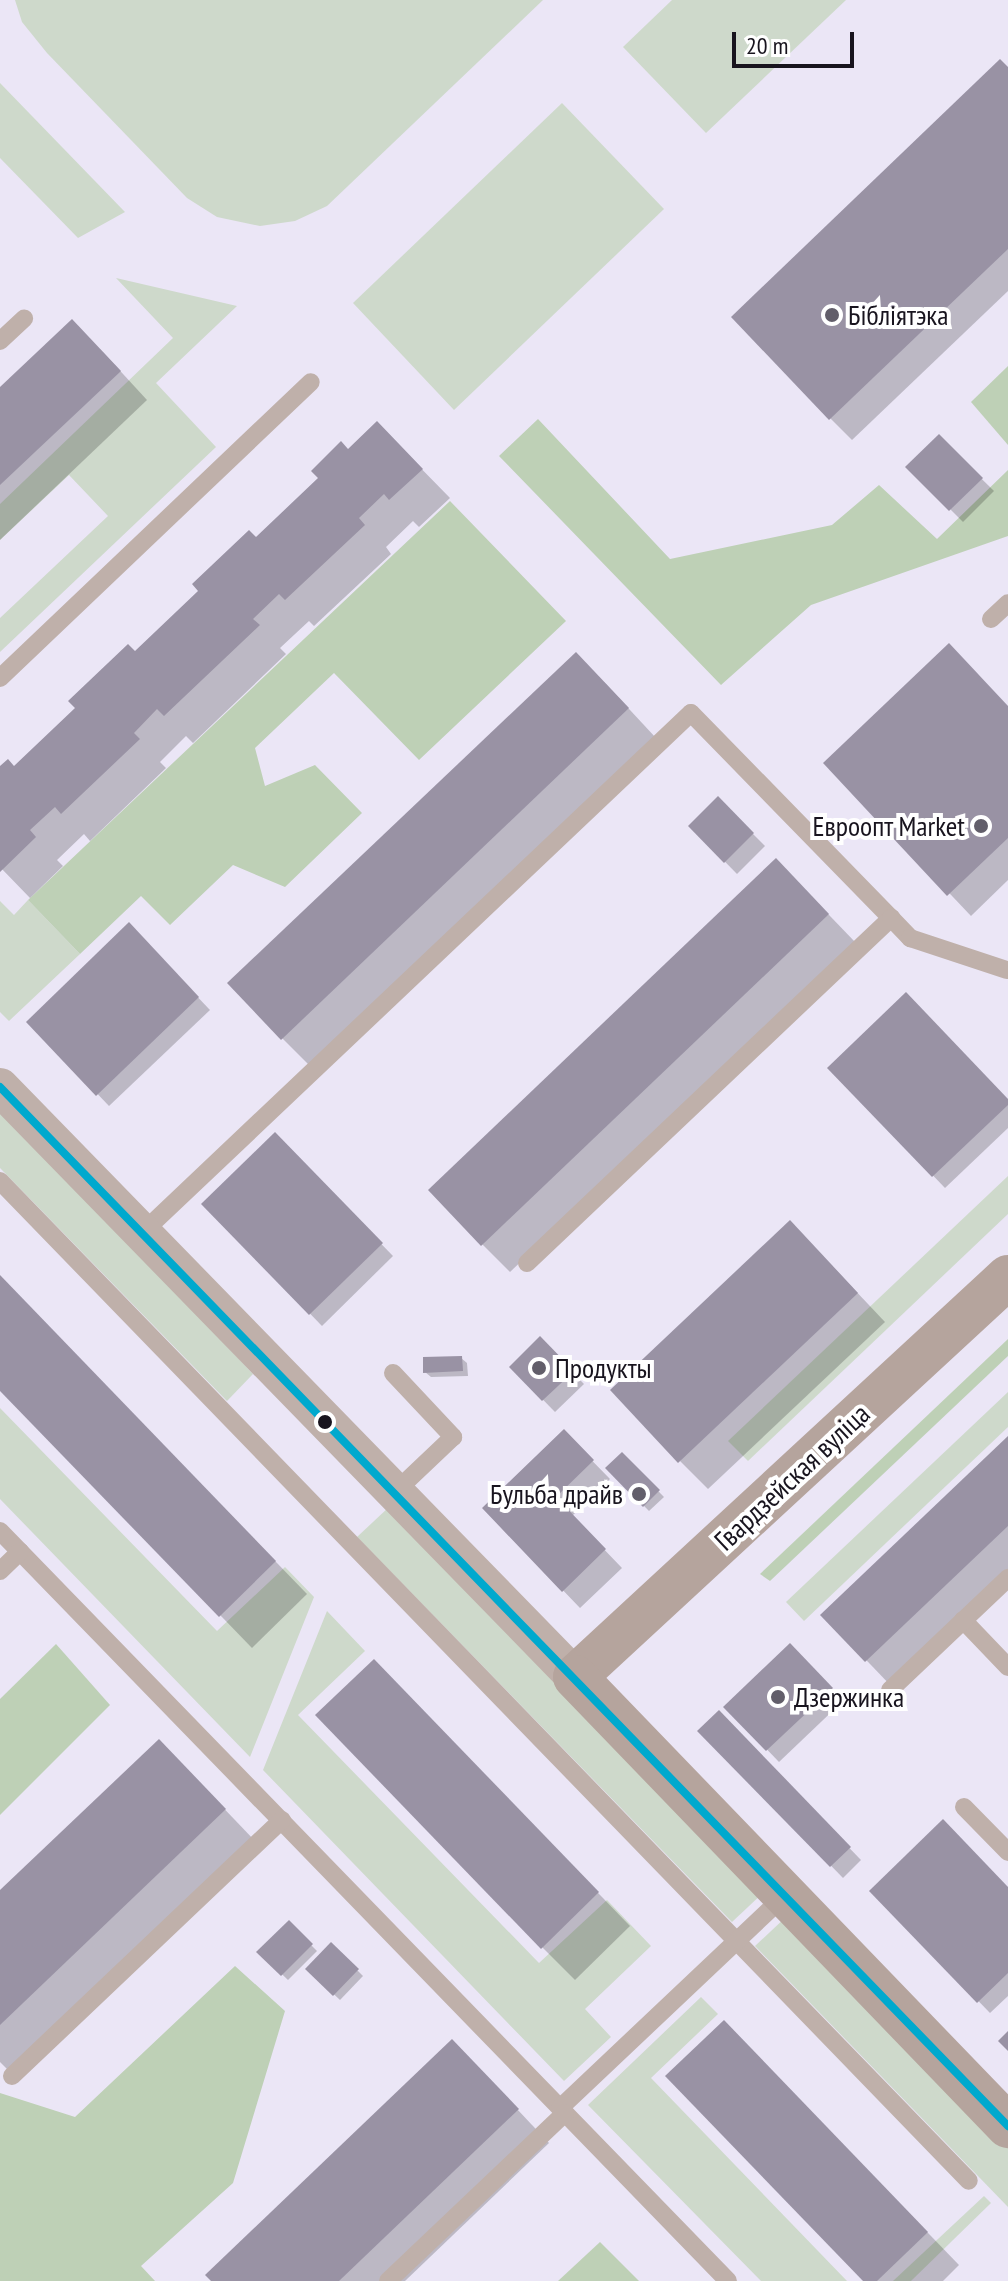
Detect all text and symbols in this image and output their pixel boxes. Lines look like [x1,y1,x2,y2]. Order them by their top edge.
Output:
scale bar [736,16,858,66]
text: 20 m [746,30,788,61]
place label: Бібліятэка [848,298,948,332]
marker: Бібліятэка [823,306,841,324]
place label: Евроопт Market [812,809,965,843]
marker: Евроопт Market [972,817,990,835]
place label: Продукты [555,1351,652,1385]
marker: Продукты [530,1359,548,1377]
street label: Гвардзейская вуліца [708,1397,876,1557]
unlabelled marker [317,1414,333,1430]
place label: Бульба драйв [490,1477,623,1511]
marker: Бульба драйв [630,1485,648,1503]
place label: Дзержинка [794,1680,904,1714]
marker: Дзержинка [769,1688,787,1706]

